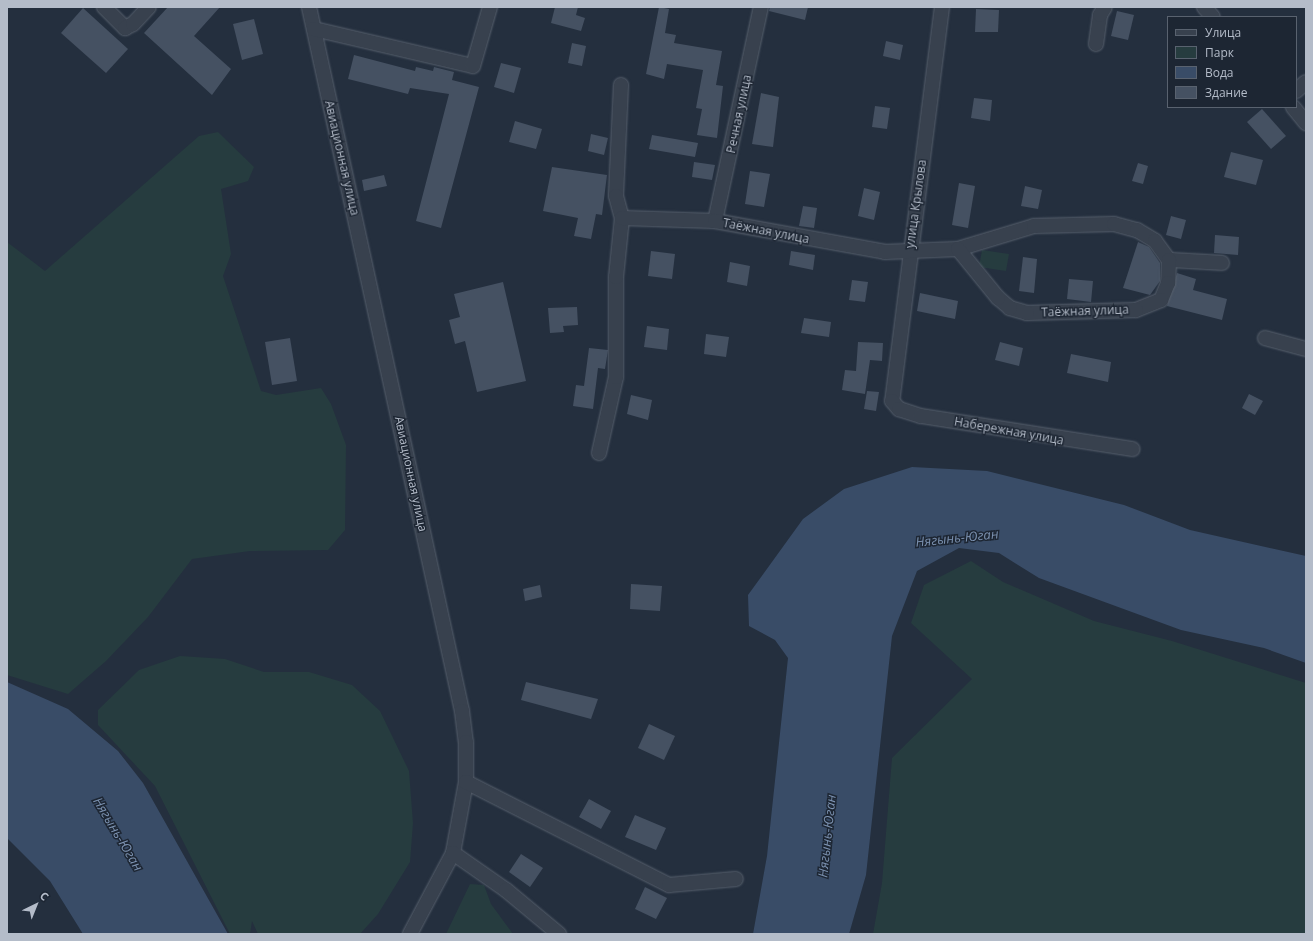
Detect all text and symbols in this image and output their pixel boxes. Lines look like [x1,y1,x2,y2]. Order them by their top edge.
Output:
legend [1167,16,1297,108]
text: Улица [1205,24,1241,41]
text: Парк [1205,44,1234,61]
text: Вода [1205,64,1234,81]
street label: Речная улица [724,73,754,155]
text: Здание [1205,84,1248,101]
street label: Авиационная улица [322,99,362,217]
street label: улица Крылова [903,159,929,249]
street label: Таёжная улица [722,216,810,246]
street label: Таёжная улица [1041,302,1129,320]
street label: Набережная улица [953,414,1065,448]
street label: Авиационная улица [392,415,430,533]
water label: Нягынь-Юган [915,526,999,550]
water label: Нягынь-Юган [90,794,146,874]
water label: Нягынь-Юган [815,794,839,878]
north arrow [16,885,56,925]
text: С [37,888,52,904]

